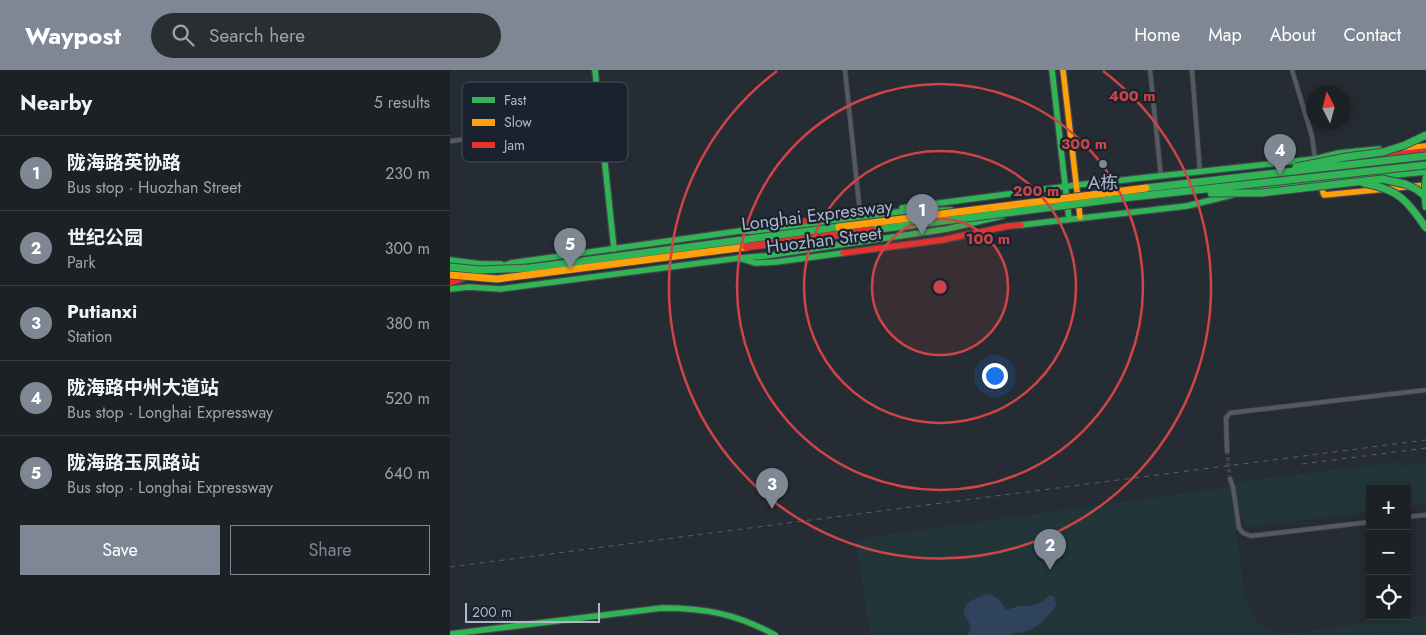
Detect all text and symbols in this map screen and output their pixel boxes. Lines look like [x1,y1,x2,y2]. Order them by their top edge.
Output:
search box [151,13,501,58]
text: Waypost [25,18,121,53]
icon: search [169,21,197,49]
text: Search here [209,22,305,49]
text: Home [1134,22,1180,48]
text: Map [1208,22,1242,48]
text: About [1270,22,1315,48]
text: Contact [1343,22,1401,48]
legend [462,82,628,162]
text: 400 m [1108,85,1156,107]
north arrow [1306,85,1351,130]
text: Nearby [20,88,92,118]
text: Fast [504,90,527,110]
text: 5 results [374,91,430,114]
text: Slow [504,112,532,132]
text: 300 m [1061,133,1107,155]
pin: 4 [1264,134,1296,175]
text: Jam [502,135,525,155]
text: 陇海路英协路 [67,149,181,176]
marker: A栋 [1097,158,1109,170]
text: 1 [32,162,40,185]
text: 230 m [385,162,430,185]
place label: A栋 [1088,170,1118,196]
text: Bus stop · Huozhan Street [67,176,241,199]
text: 200 m [1013,180,1059,202]
street label: Longhai Expressway [740,193,894,237]
pin: 1 [906,194,938,235]
street label: Huozhan Street [765,220,884,260]
text: 世纪公园 [67,224,143,251]
pin: 5 [554,228,586,269]
text: 100 m [966,228,1010,250]
text: 2 [31,237,41,260]
text: 300 m [385,237,430,260]
text: Park [67,251,96,274]
centre of rings [931,278,949,296]
text: Putianxi [67,298,137,325]
text: 3 [31,312,41,335]
text: 380 m [386,312,430,335]
text: Station [67,325,112,348]
your location [982,363,1008,389]
text: 陇海路中州大道站 [67,374,219,401]
text: 4 [30,387,42,410]
text: 520 m [385,387,430,410]
text: Bus stop · Longhai Expressway [67,401,273,424]
text: 陇海路玉凤路站 [67,449,200,476]
text: 5 [31,462,41,485]
text: 640 m [385,462,430,485]
pin: 3 [756,468,788,509]
text: Bus stop · Longhai Expressway [67,476,273,499]
map controls [1366,485,1411,620]
button: + [1366,485,1411,530]
button: Save [20,525,220,575]
button: Share [230,525,430,575]
pin: 2 [1034,529,1066,570]
button: − [1366,530,1411,575]
button: locate [1366,575,1411,620]
scale bar [465,600,600,623]
text: 200 m [472,602,512,622]

